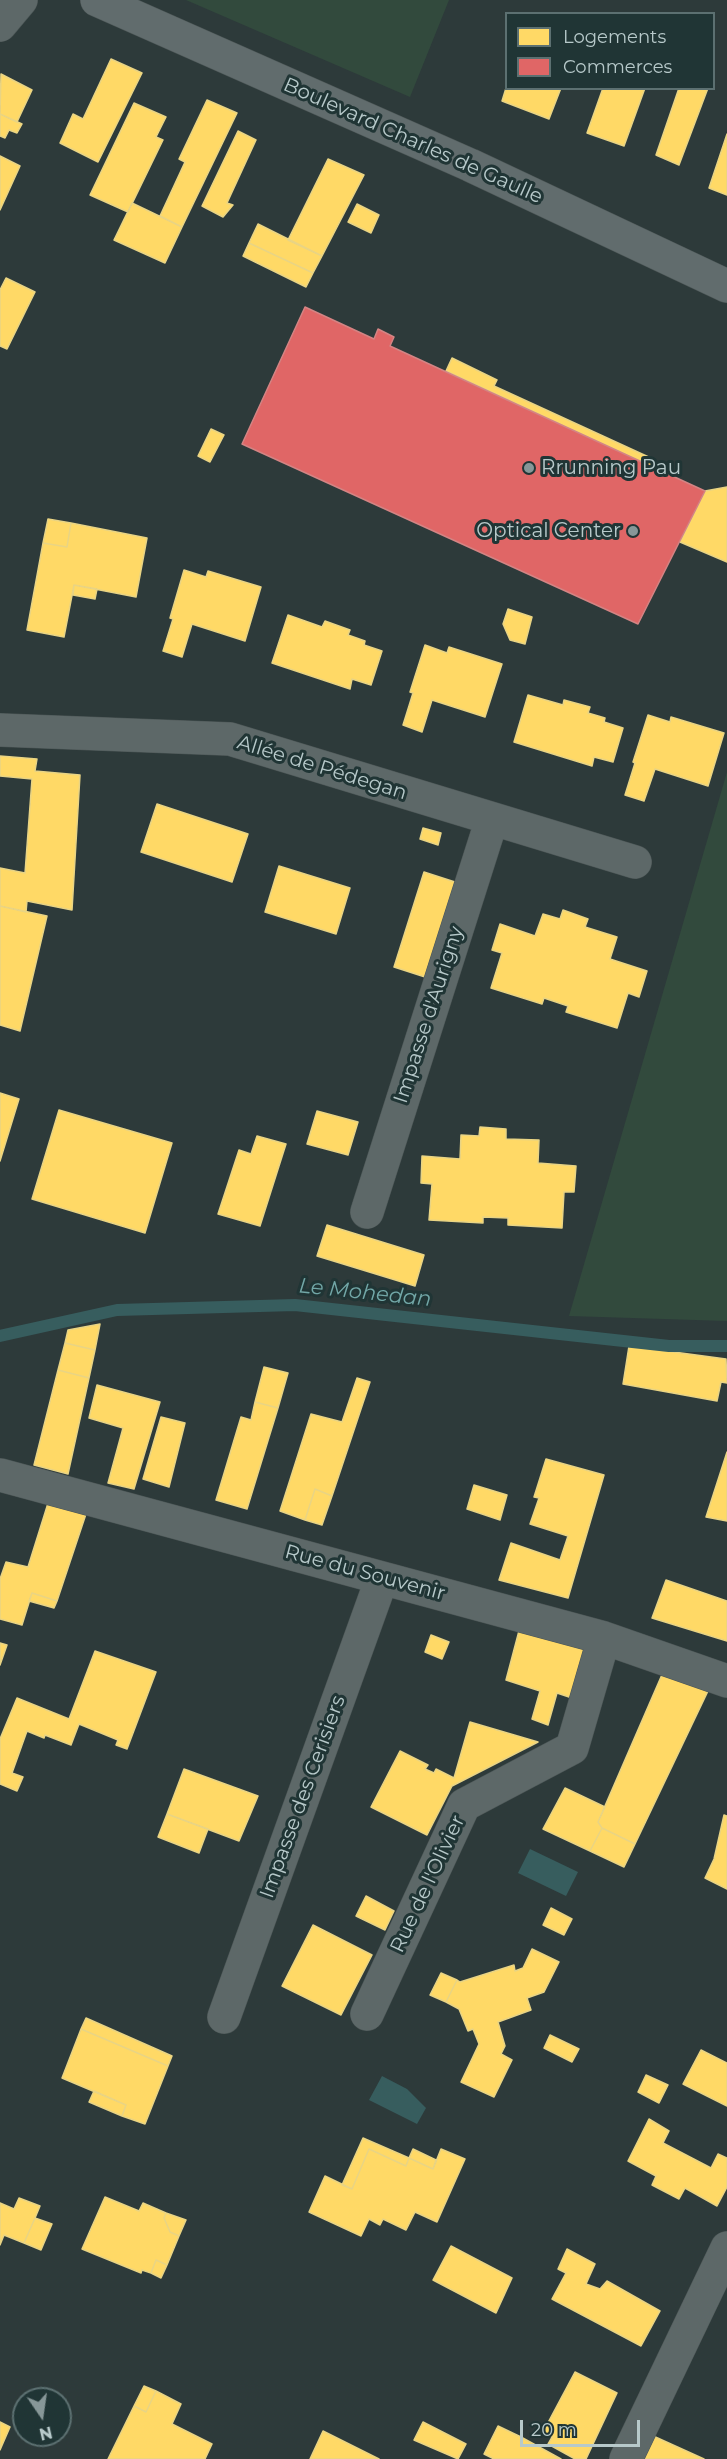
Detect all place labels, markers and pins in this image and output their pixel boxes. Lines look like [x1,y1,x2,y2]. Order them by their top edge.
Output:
place label: Rrunning Pau [541,456,681,480]
marker: Rrunning Pau [522,461,536,475]
place label: Optical Center [476,519,621,543]
marker: Optical Center [626,524,640,538]

